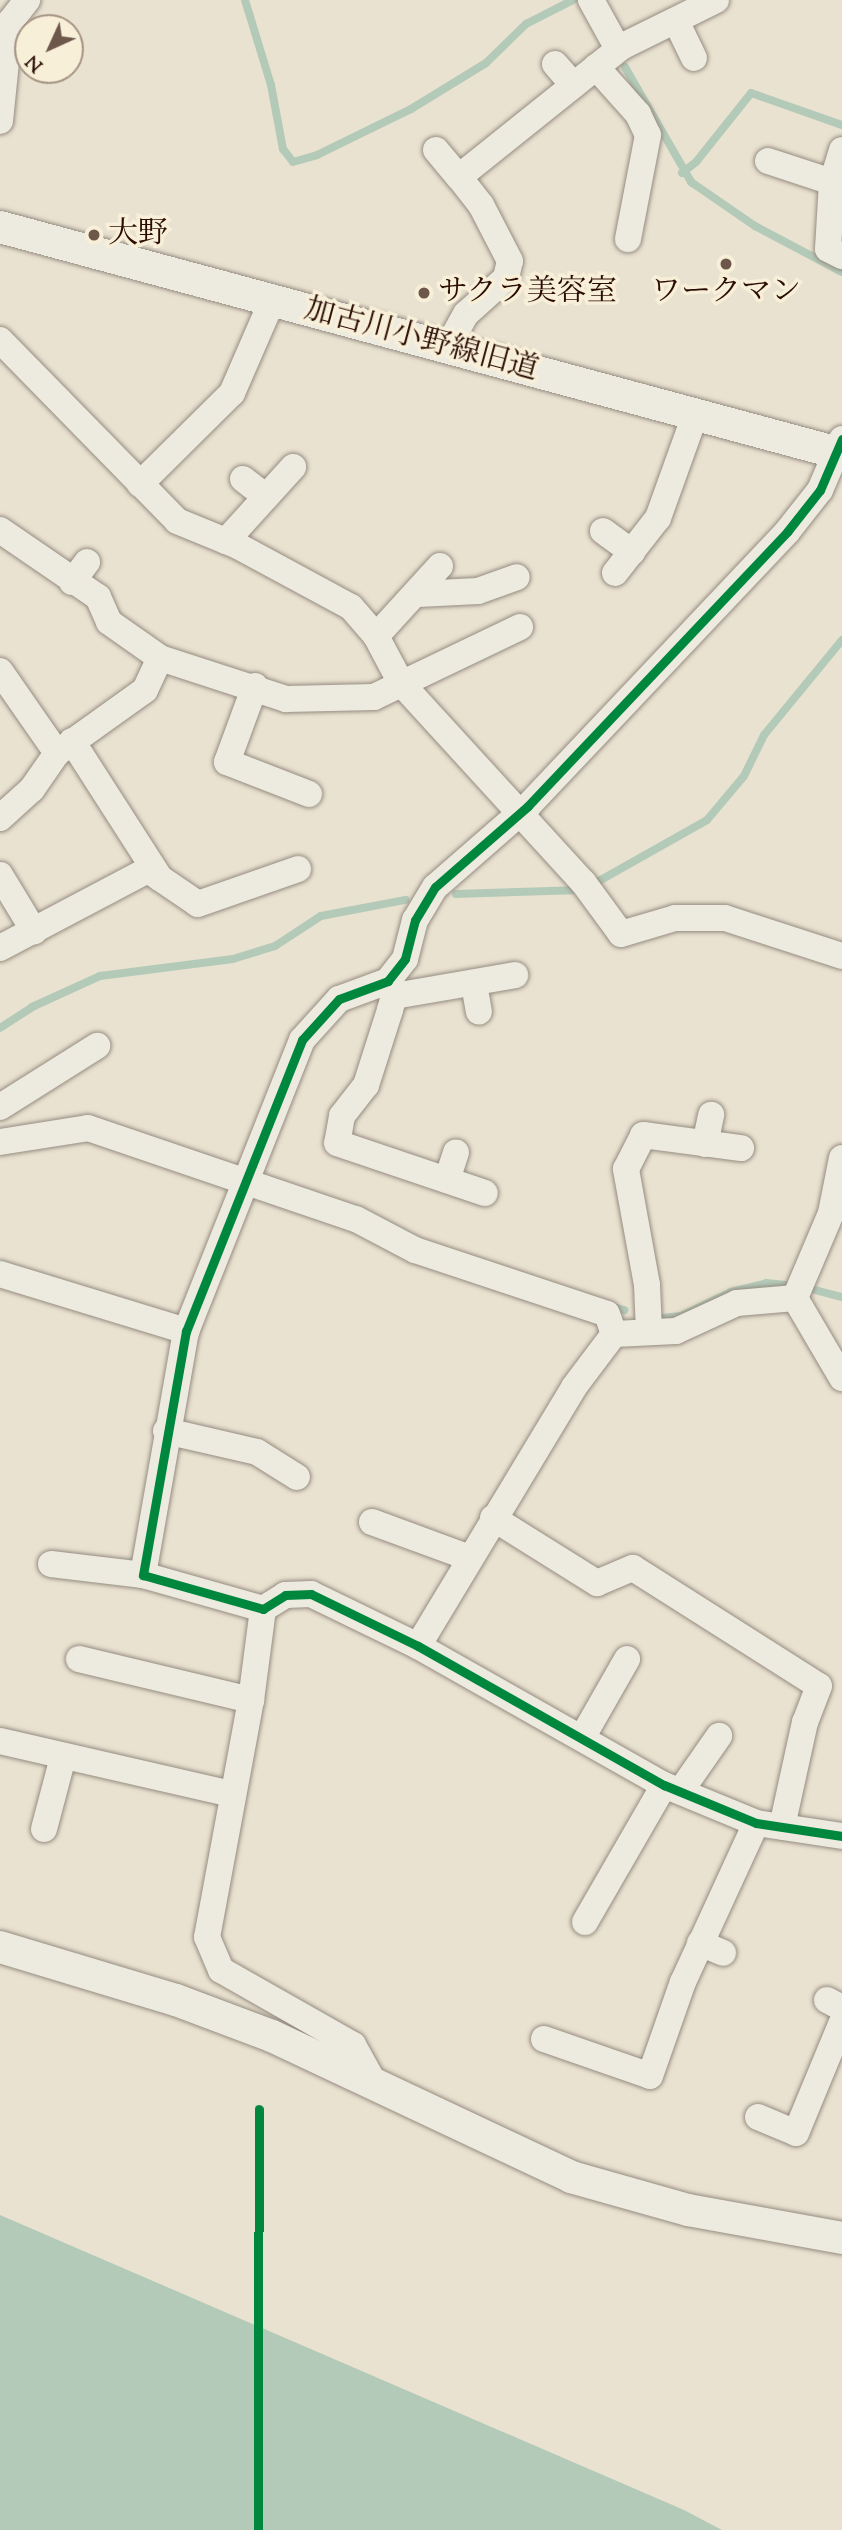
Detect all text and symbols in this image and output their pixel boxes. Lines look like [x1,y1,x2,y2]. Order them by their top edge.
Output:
north arrow [14,14,84,84]
text: N [20,48,50,78]
place label: 大野 [108,217,168,253]
marker: 大野 [86,227,102,243]
marker: ワークマン [718,256,734,272]
place label: サクラ美容室 [438,275,618,311]
place label: ワークマン [651,275,801,311]
marker: サクラ美容室 [416,285,432,301]
street label: 加古川小野線旧道 [300,293,542,389]

